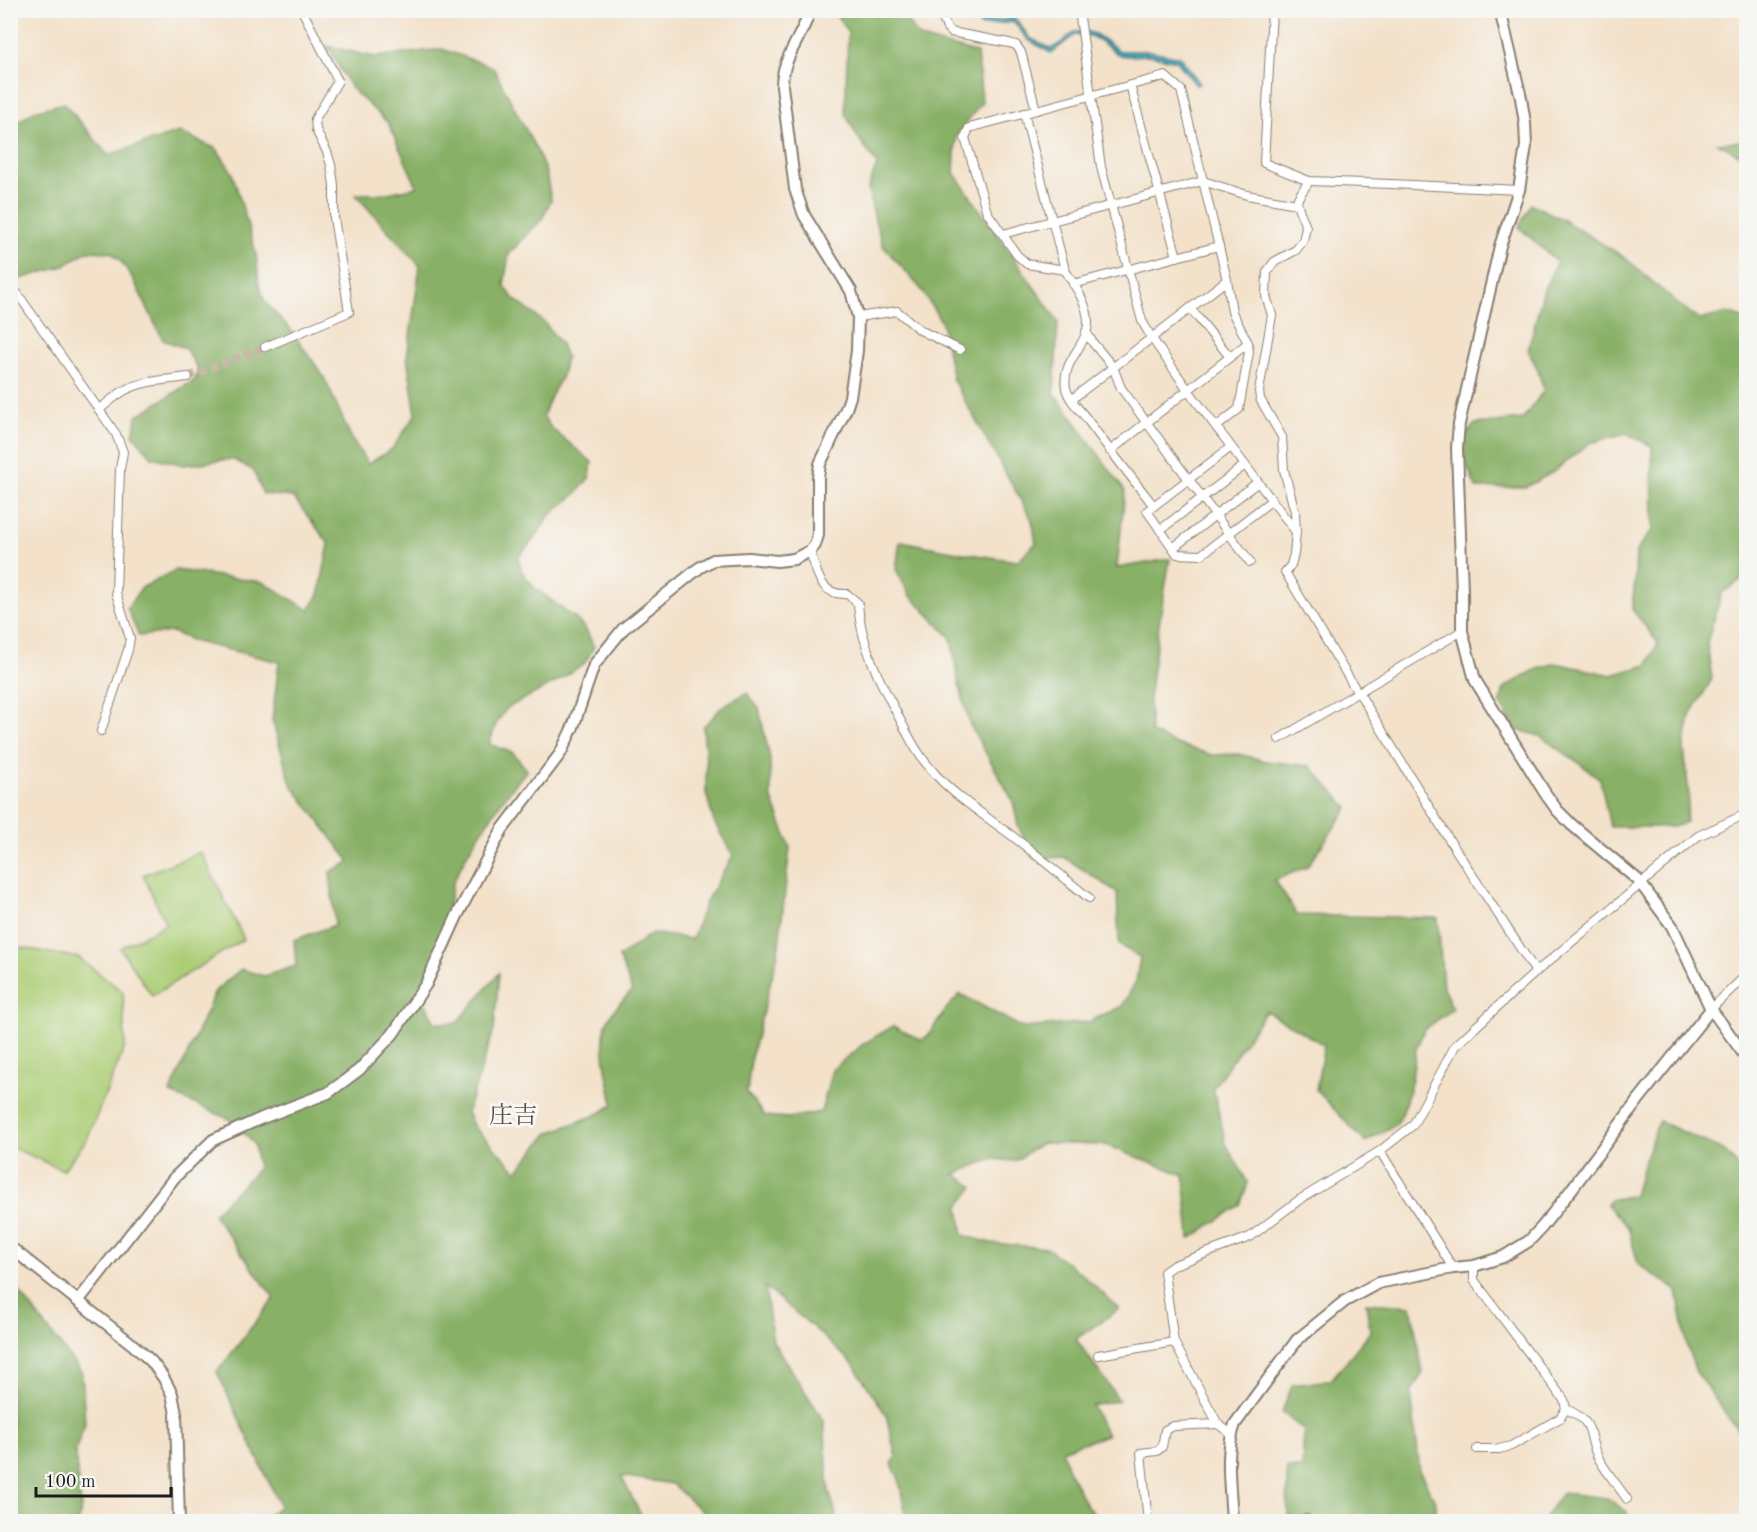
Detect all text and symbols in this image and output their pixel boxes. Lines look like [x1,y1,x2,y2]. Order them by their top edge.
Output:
district label: 庄吉 [489,1102,537,1129]
scale bar [36,1460,171,1498]
text: 100 m [45,1473,96,1491]

